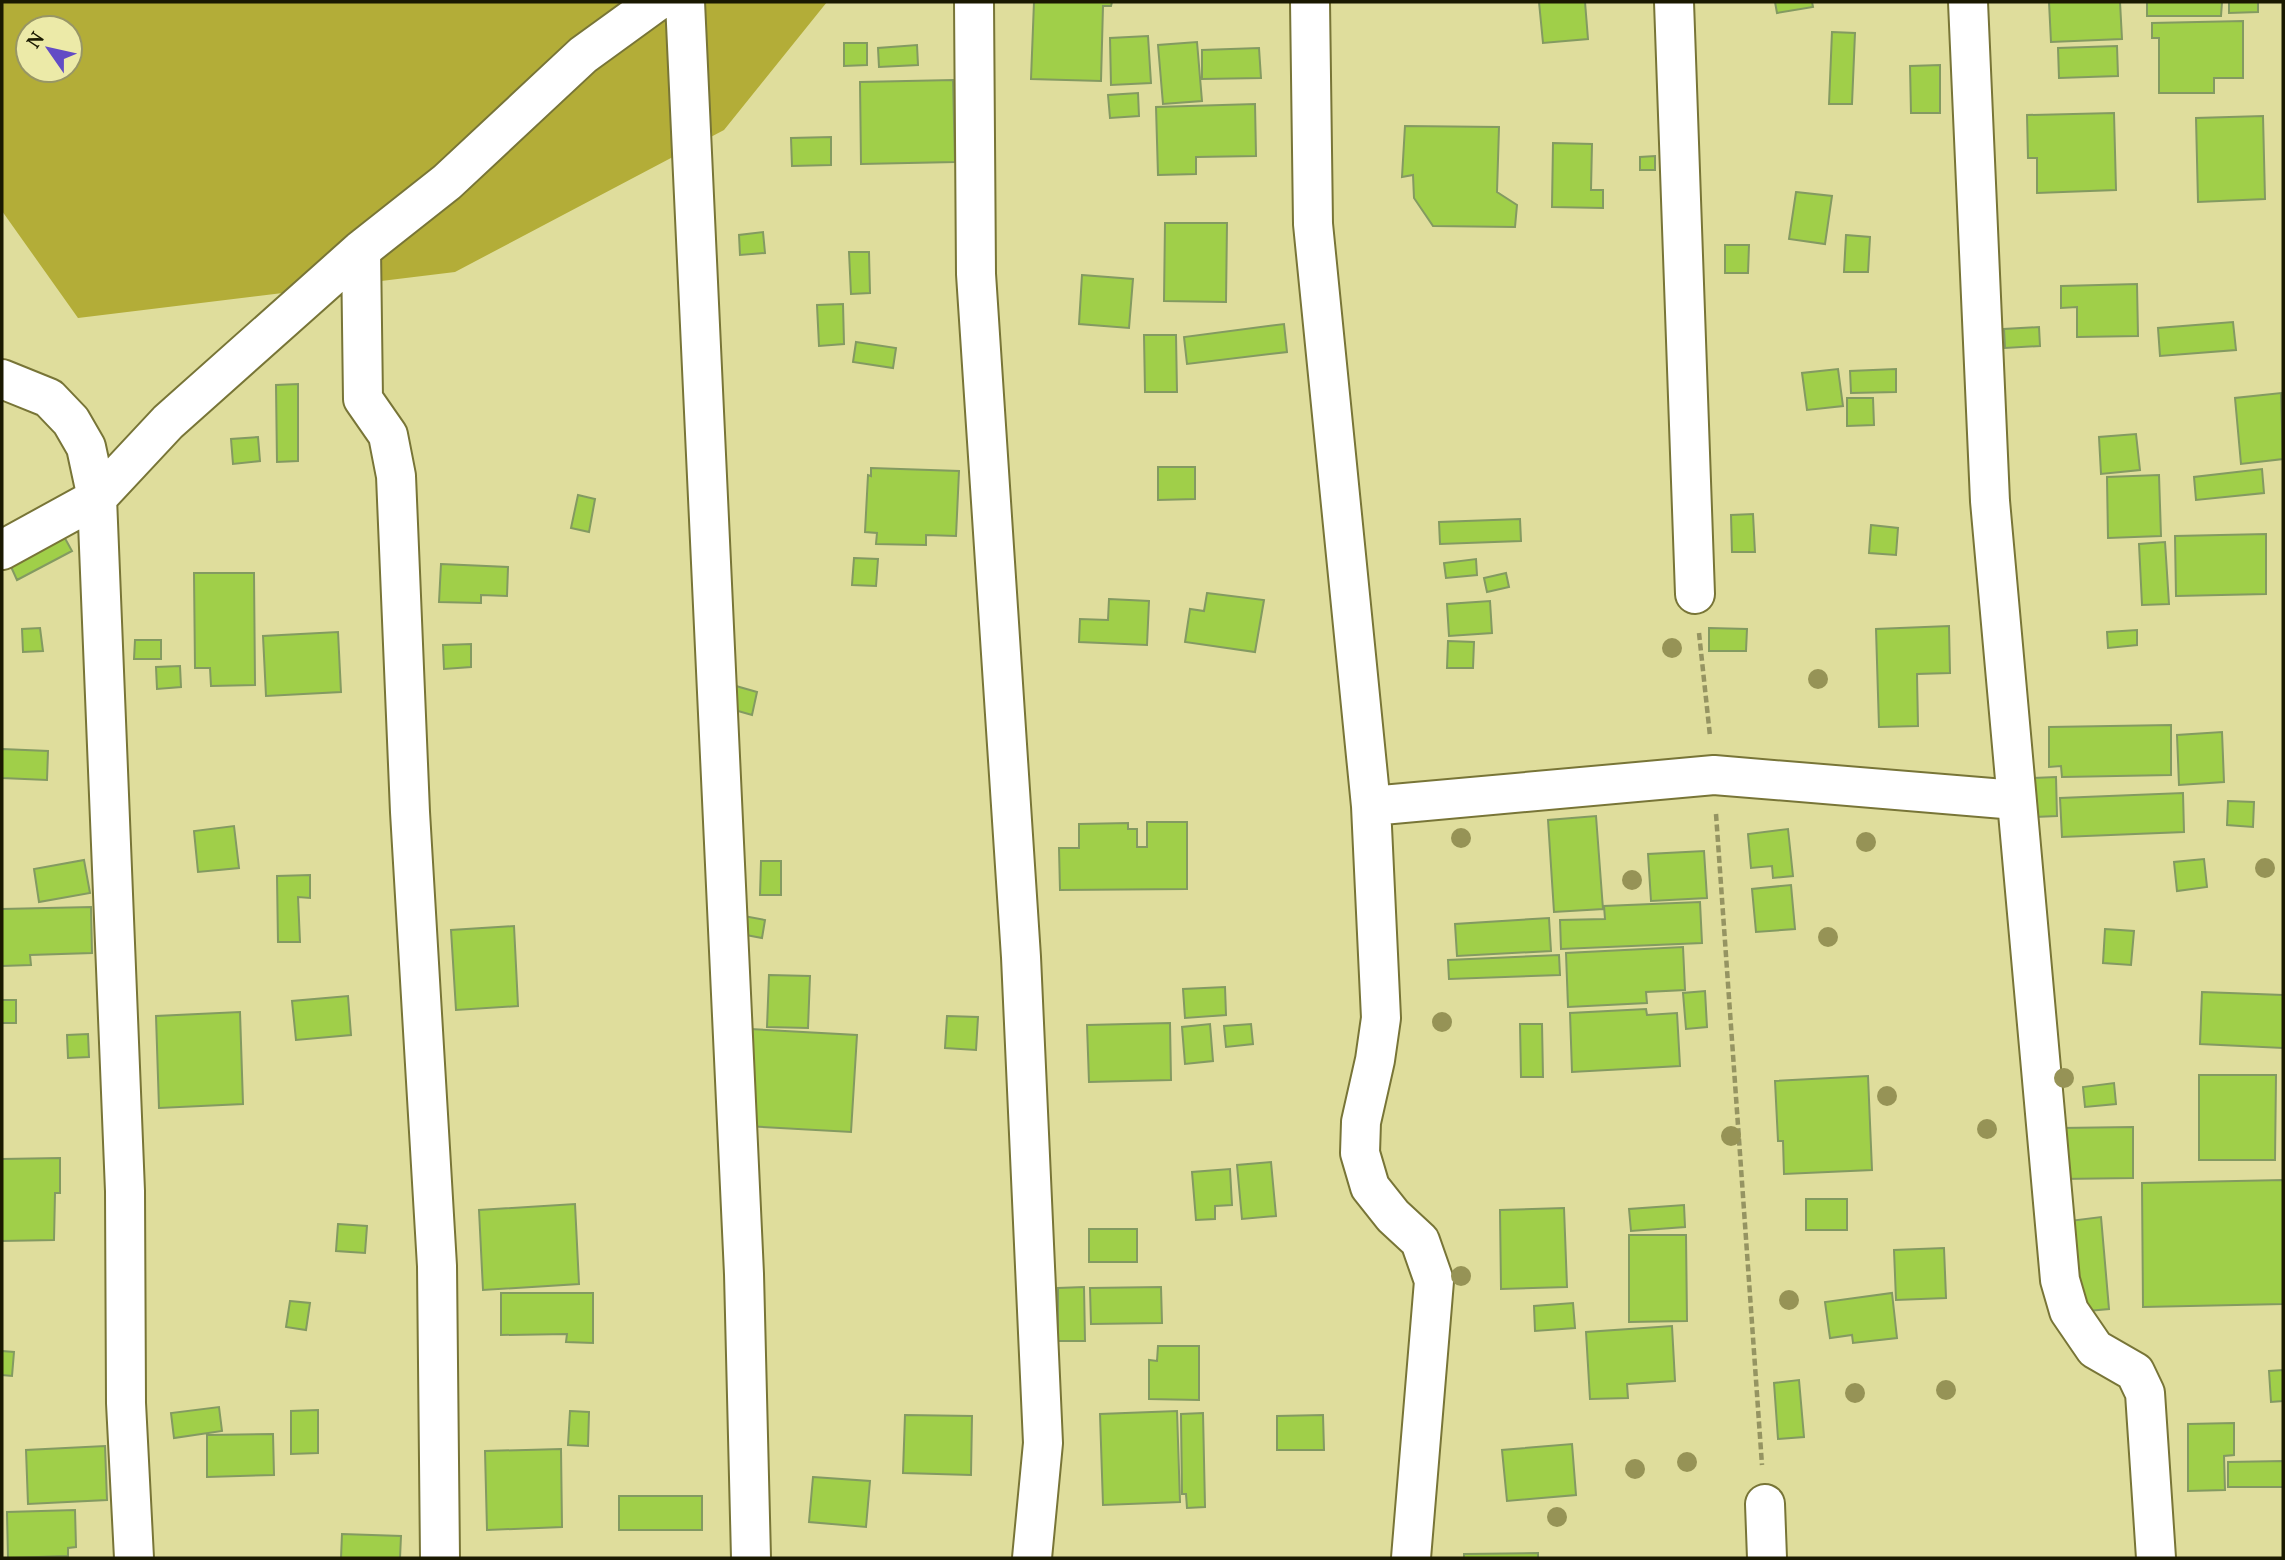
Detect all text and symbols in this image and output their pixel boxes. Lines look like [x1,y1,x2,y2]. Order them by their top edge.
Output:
north arrow [14,14,84,84]
text: N [20,26,49,52]

